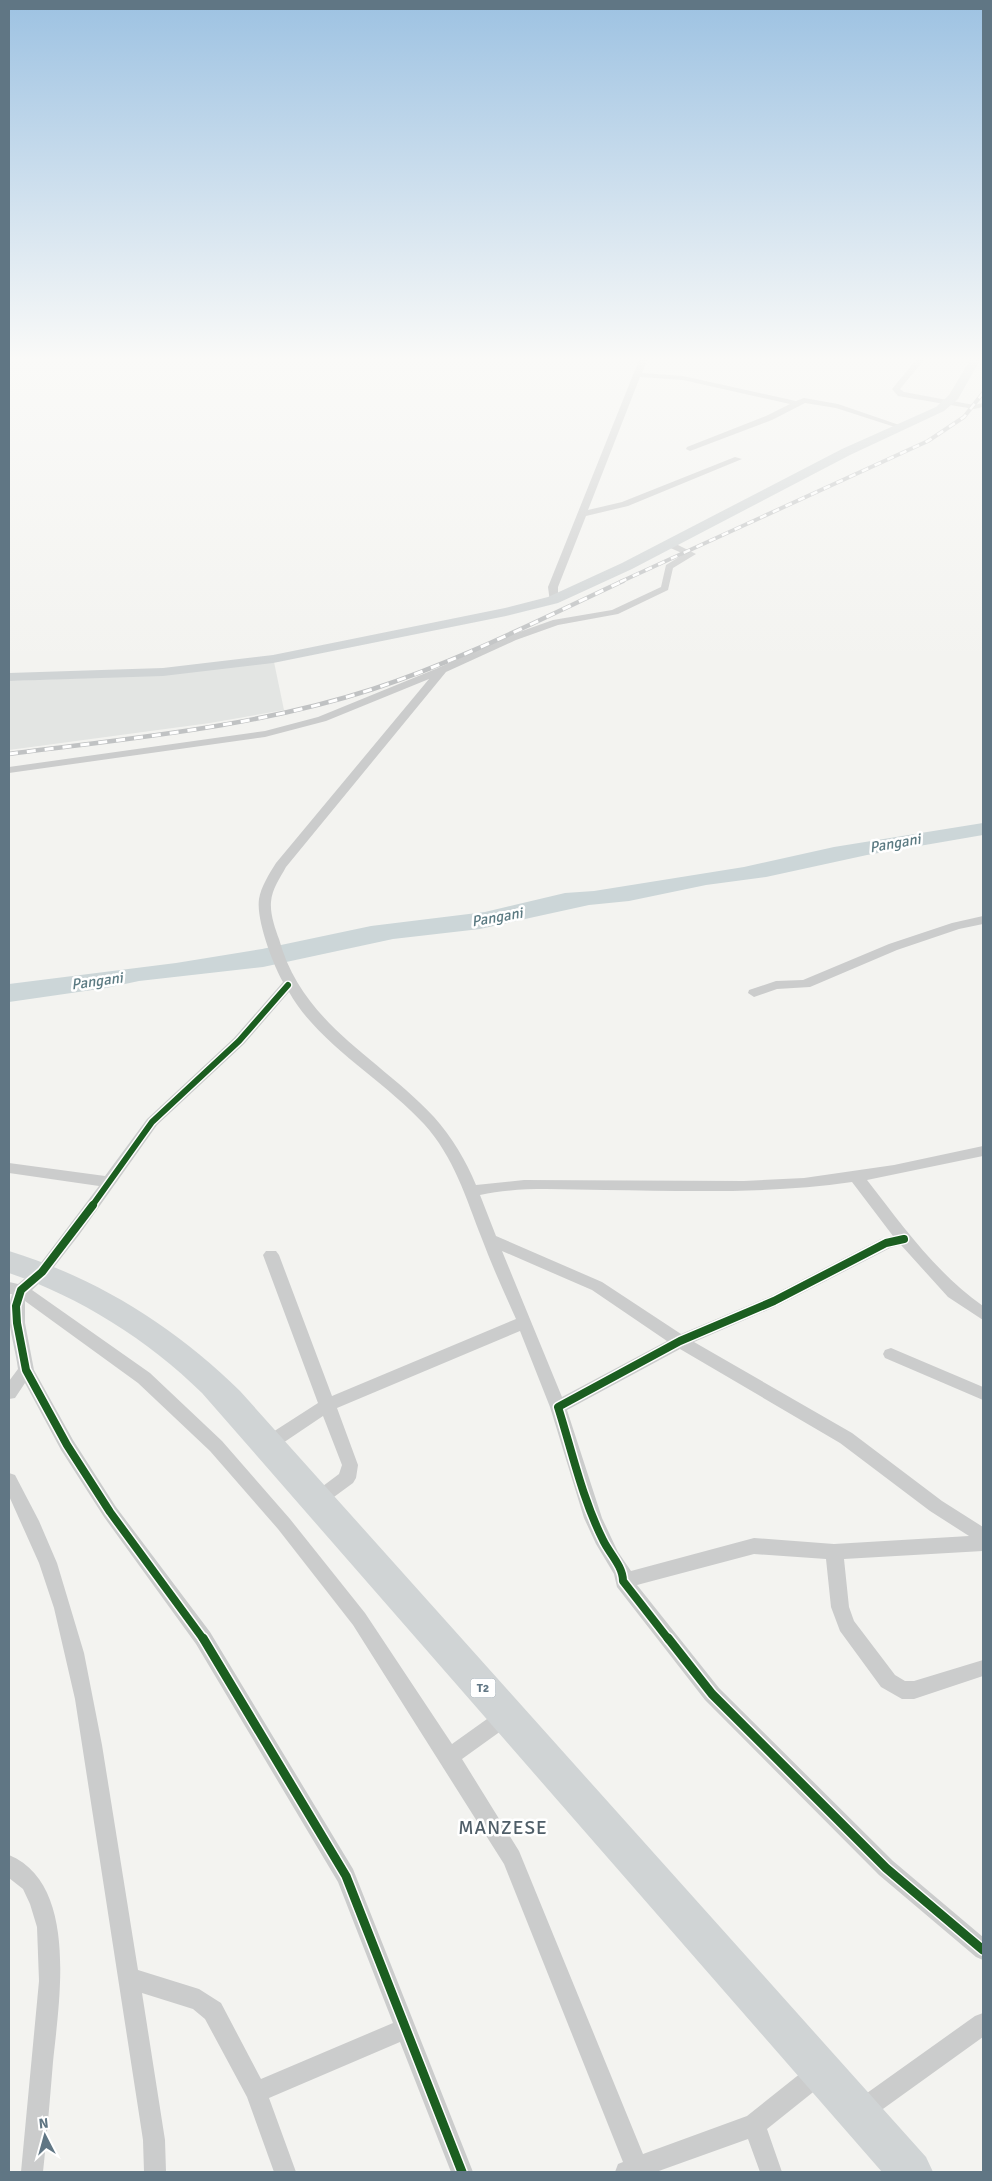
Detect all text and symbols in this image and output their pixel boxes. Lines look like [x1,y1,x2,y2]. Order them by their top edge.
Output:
water label: Pangani [868,829,924,856]
water label: Pangani [470,903,526,930]
water label: Pangani [70,968,126,994]
road number: T2 [470,1679,496,1698]
district label: MANZESE [458,1816,548,1840]
north arrow [20,2111,70,2161]
text: N [38,2115,49,2133]

